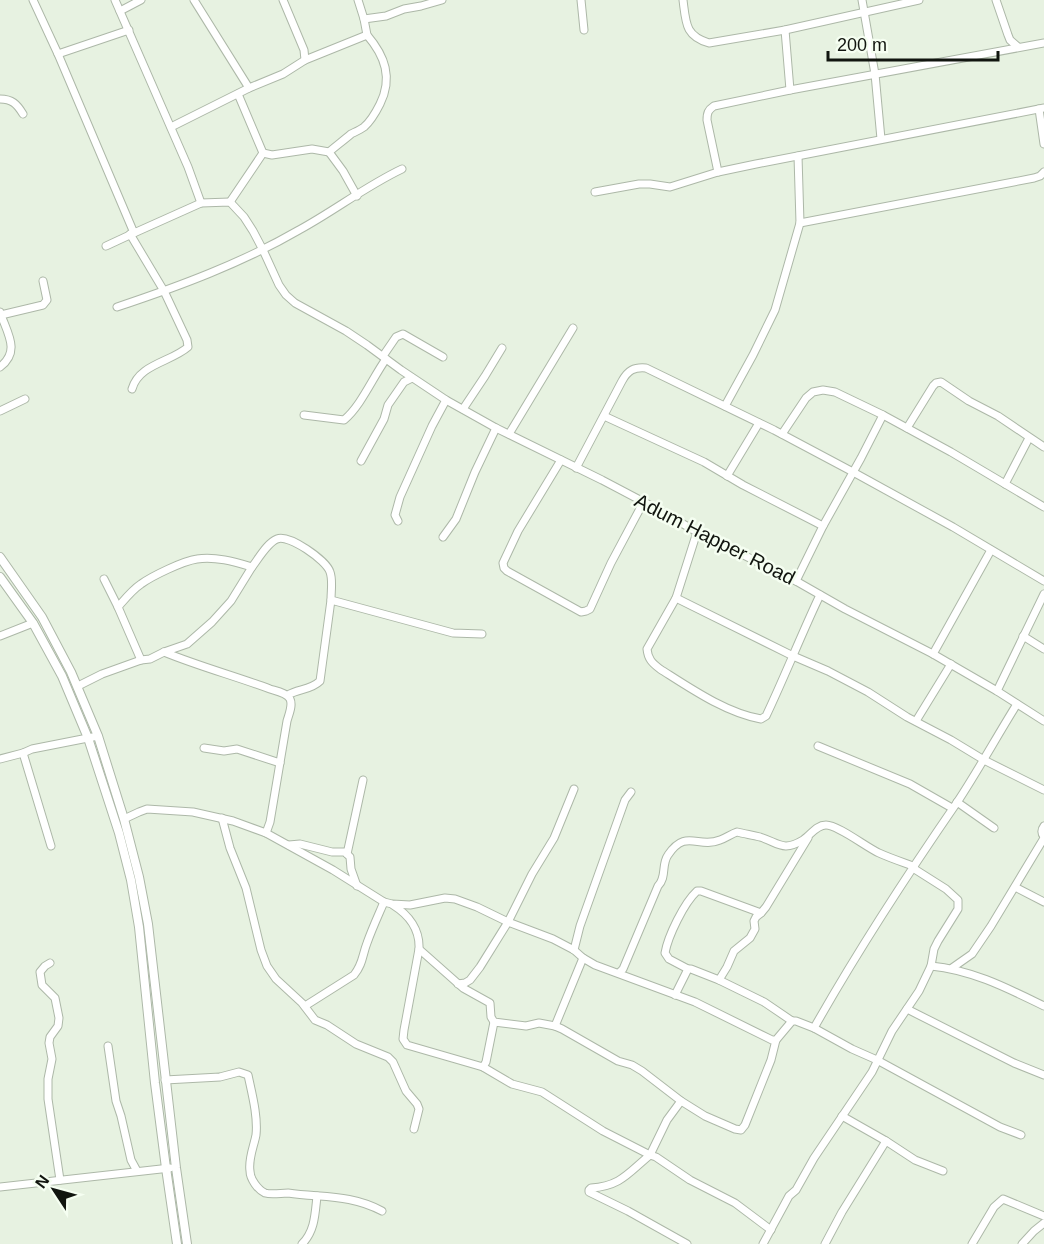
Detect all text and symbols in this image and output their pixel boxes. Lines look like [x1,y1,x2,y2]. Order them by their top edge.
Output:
scale bar [828,24,998,62]
text: 200 m [837,35,887,55]
street label: Adum Happer Road [631,489,799,589]
north arrow [24,1160,84,1220]
text: N [32,1172,53,1191]

